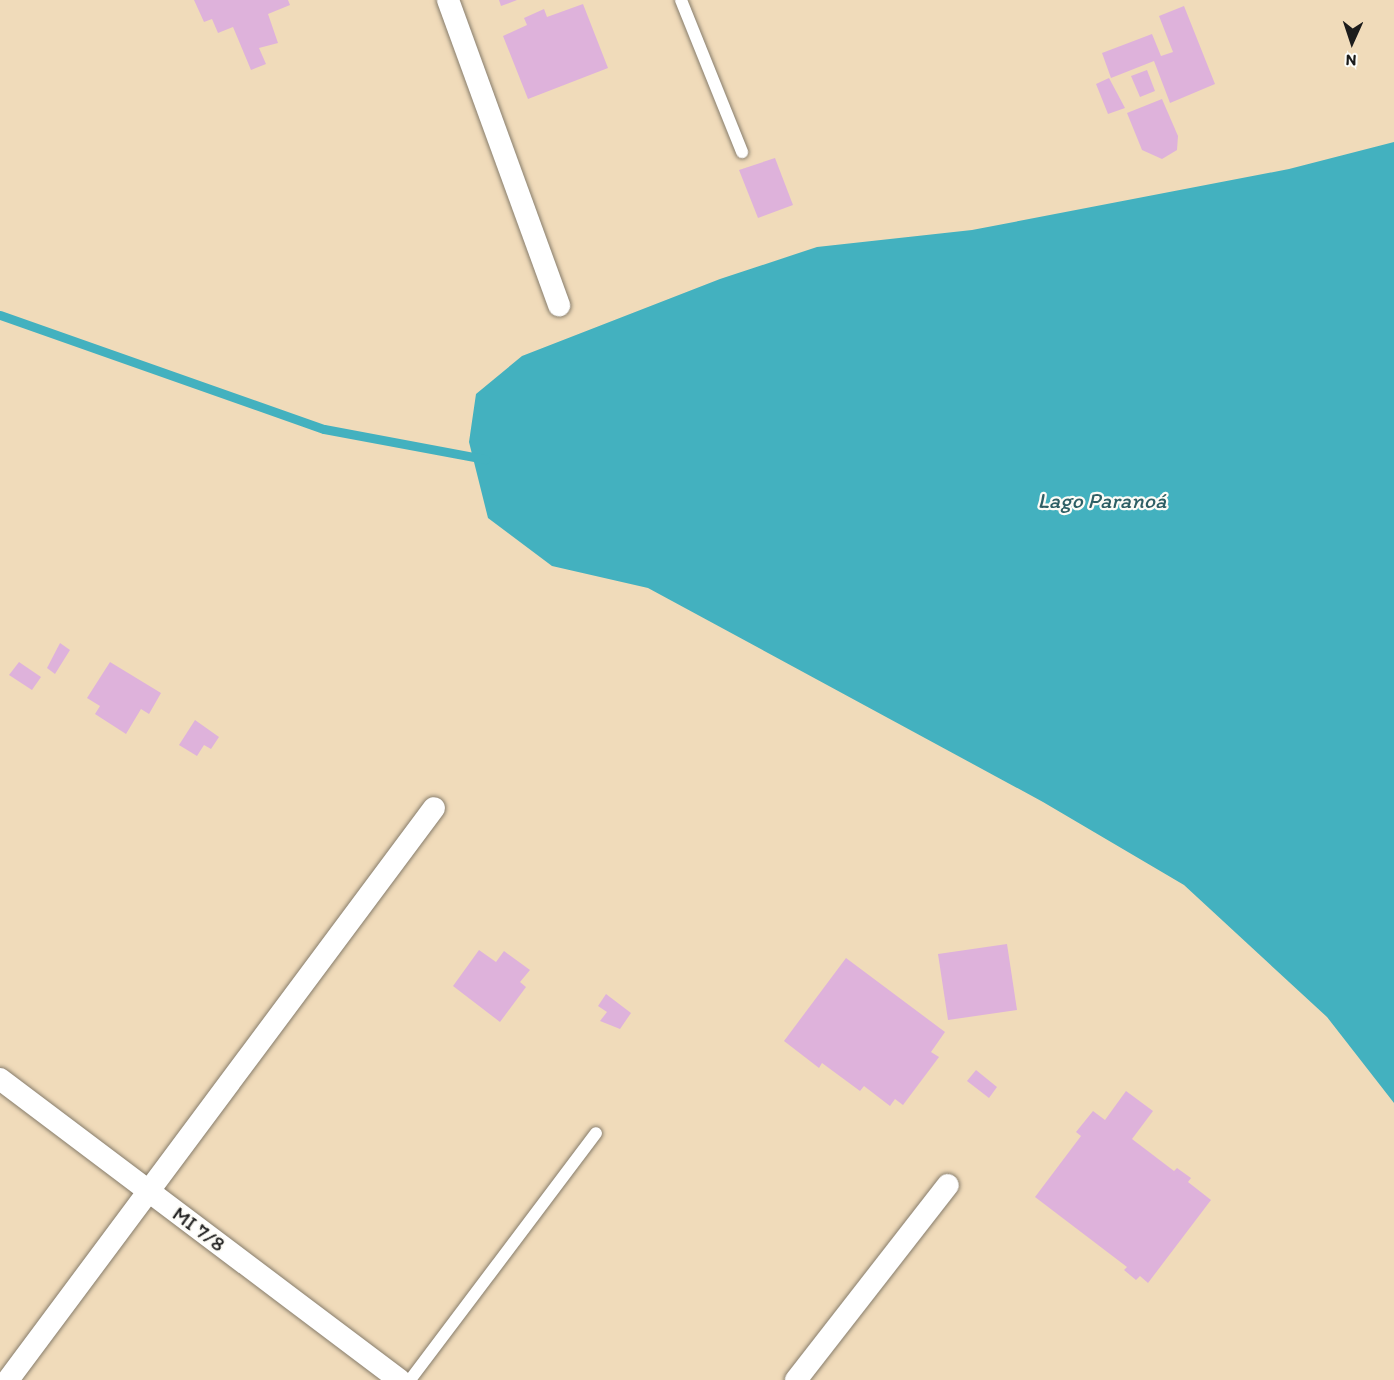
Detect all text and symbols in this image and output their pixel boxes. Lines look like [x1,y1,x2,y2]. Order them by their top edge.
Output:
north arrow [1322,12,1382,72]
text: N [1345,51,1357,70]
water label: Lago Paranoá [1038,488,1166,514]
street label: MI 7/8 [168,1201,230,1257]

